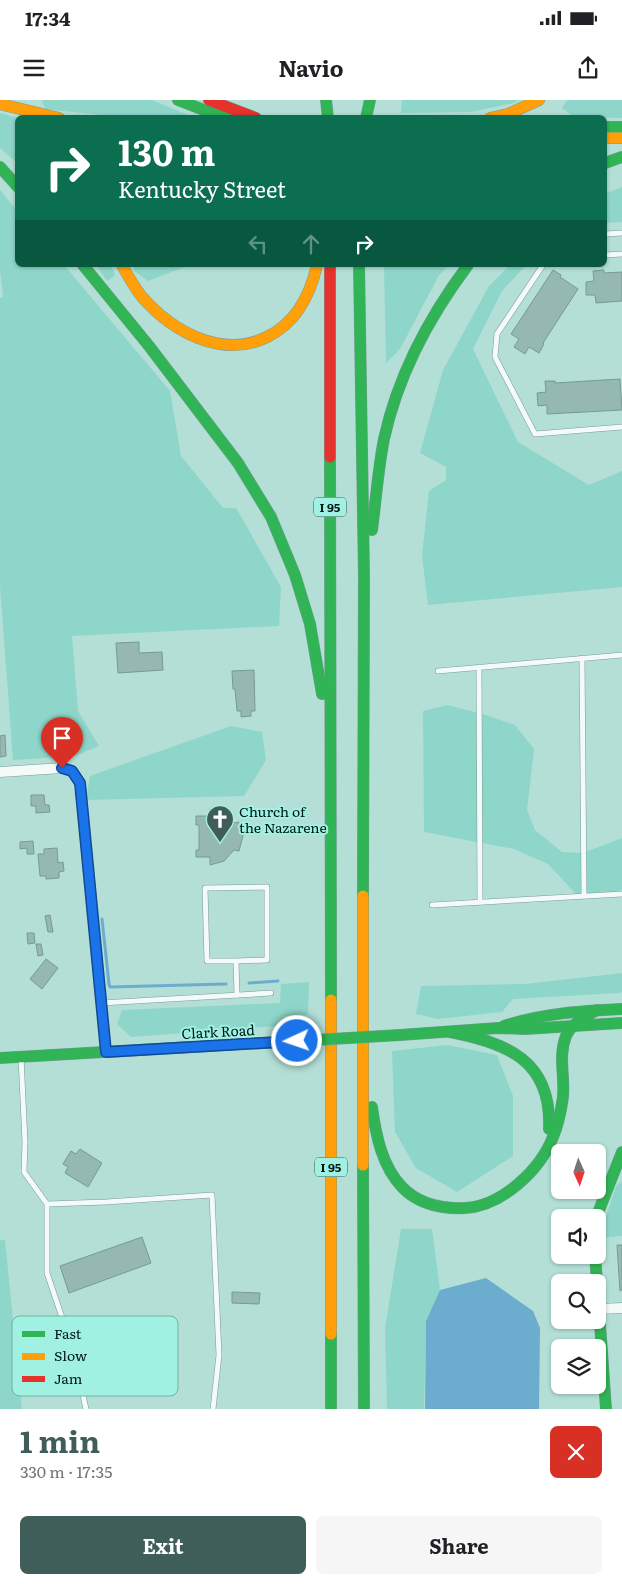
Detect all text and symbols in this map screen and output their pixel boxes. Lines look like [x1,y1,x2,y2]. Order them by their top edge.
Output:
text: 17:34 [25,4,70,32]
text: Navio [279,51,343,84]
icon: menu [20,54,48,82]
icon: share [574,54,602,82]
text: 130 m [118,125,215,177]
icon: right [35,135,100,200]
text: Kentucky Street [118,172,286,205]
icon: left [244,230,272,258]
icon: ahead [297,230,325,258]
icon: right [350,230,378,258]
road number: I 95 [314,498,346,517]
pin [41,717,83,768]
icon: arrive [48,724,76,752]
place label: Church of the Nazarene [239,801,327,837]
church icon: Church of the Nazarene [205,804,235,843]
position arrow [270,1014,322,1066]
street label: Clark Road [181,1019,256,1043]
north arrow [551,1144,606,1199]
map controls [551,1144,606,1394]
road number: I 95 [315,1158,347,1176]
button: sound [551,1209,606,1264]
button: search [551,1274,606,1329]
legend [12,1316,178,1396]
text: Fast [54,1323,82,1343]
button: layers [551,1339,606,1394]
text: Slow [54,1345,87,1365]
text: Jam [54,1368,83,1388]
text: 1 min [20,1418,100,1462]
button: close [550,1426,602,1478]
text: 330 m · 17:35 [20,1459,112,1483]
button: Exit [20,1516,306,1574]
button: Share [316,1516,602,1574]

